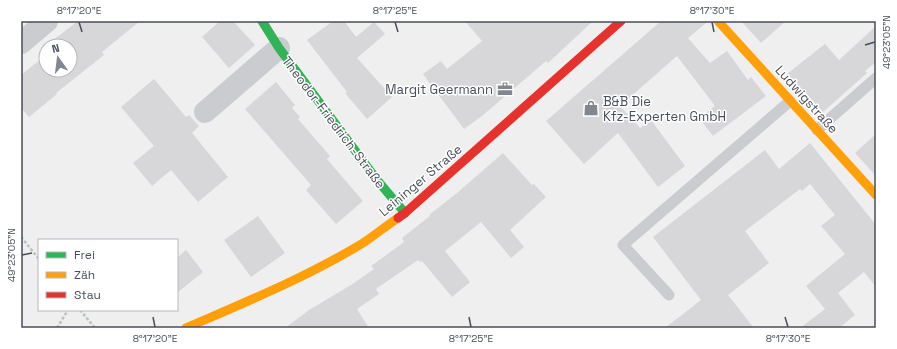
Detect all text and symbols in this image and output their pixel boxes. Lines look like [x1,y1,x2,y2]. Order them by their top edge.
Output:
text: 8°17'20"E [57,4,102,17]
text: 8°17'25"E [373,4,417,17]
text: 8°17'30"E [690,4,735,17]
text: 49°23'05"N [880,15,893,69]
north arrow [38,38,78,78]
text: N [50,41,61,56]
street label: Theodor-Friedrich-Straße [278,53,389,192]
street label: Ludwigstraße [772,62,842,137]
office icon: Margit Geermann [496,80,514,98]
place label: Margit Geermann [385,81,493,98]
place label: B&B Die Kfz-Experten GmbH [603,93,726,125]
shop icon: B&B Die Kfz-Experten GmbH [582,99,600,117]
street label: Leininger Straße [375,141,465,220]
text: 49°23'05"N [5,228,18,282]
legend [38,239,178,311]
text: Frei [74,247,95,263]
text: Zäh [74,267,95,283]
text: Stau [74,287,101,303]
text: 8°17'20"E [133,332,178,345]
text: 8°17'25"E [449,332,493,345]
text: 8°17'30"E [766,332,811,345]

